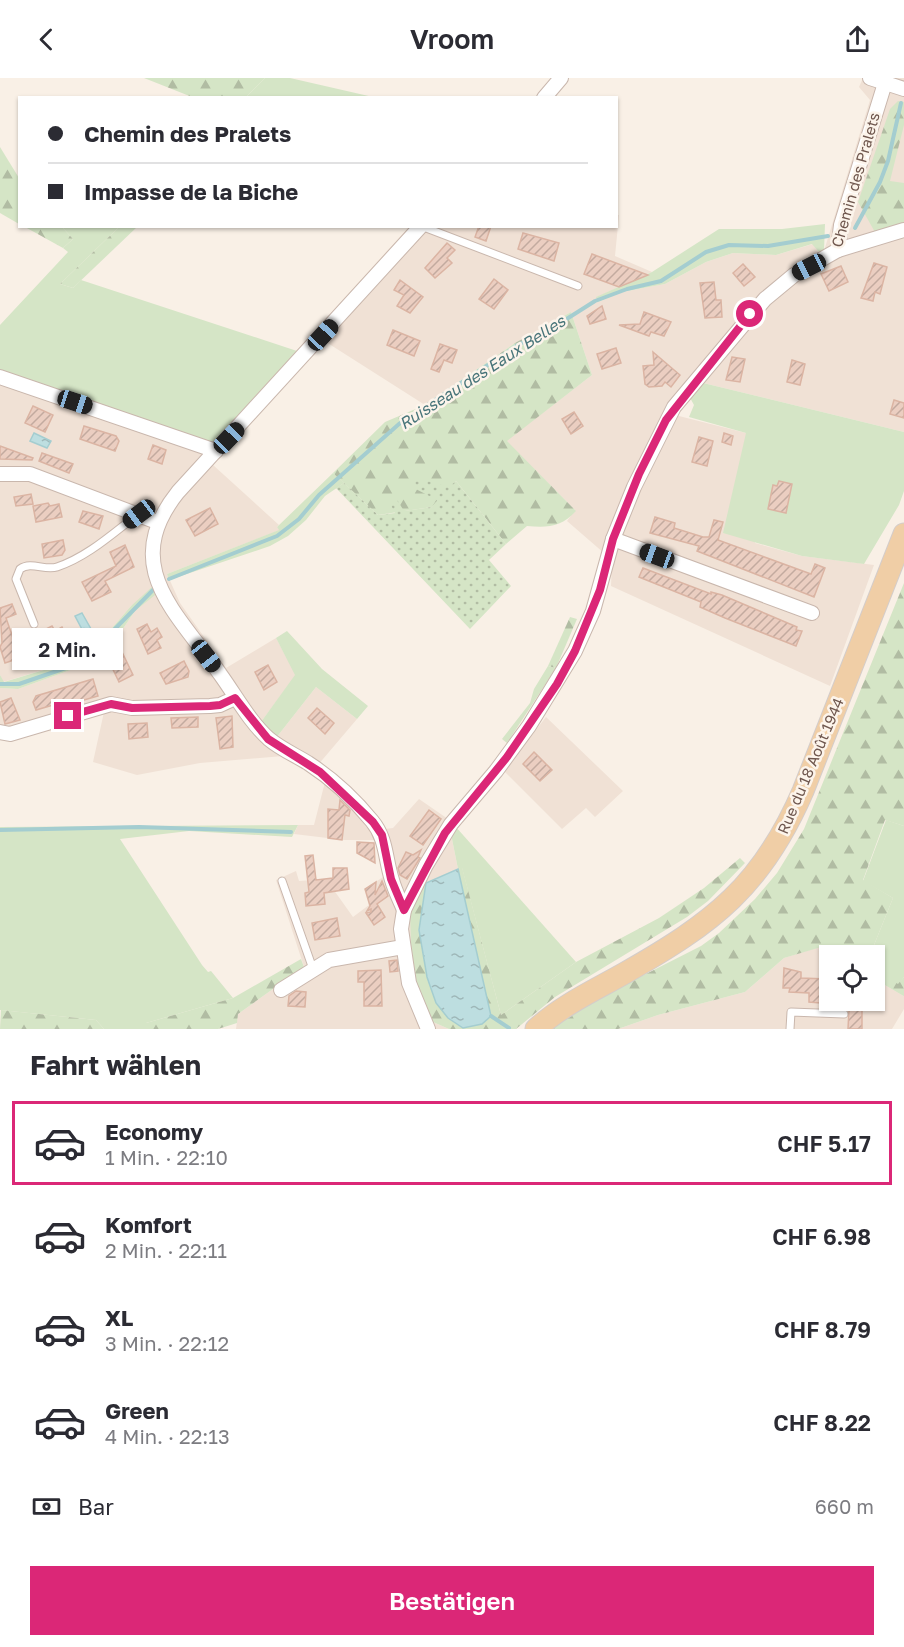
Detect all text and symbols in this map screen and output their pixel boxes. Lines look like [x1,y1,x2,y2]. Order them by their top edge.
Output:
icon: back [30,23,63,56]
text: Vroom [410,23,494,55]
icon: share [841,23,874,56]
street label: Chemin des Pralets [827,110,883,249]
text: Chemin des Pralets [84,120,291,147]
text: Impasse de la Biche [84,178,298,205]
car [789,251,829,283]
route start [736,300,763,327]
water label: Ruisseau des Eaux Belles [395,310,570,433]
car [304,316,342,354]
car [55,388,95,416]
car [210,419,248,457]
car [119,496,159,532]
car [637,541,677,571]
callout: 2 Min. [13,629,124,671]
car [188,636,224,676]
text: 2 Min. [38,637,97,661]
street label: Rue du 18 Août 1944 [773,695,847,836]
route end [54,702,81,729]
map controls [819,945,885,1011]
button: locate [819,945,885,1011]
text: Fahrt wählen [30,1049,201,1081]
icon: car [33,1116,87,1170]
text: Economy [105,1118,203,1145]
text: CHF 5.17 [777,1130,871,1157]
text: 1 Min. · 22:10 [105,1145,228,1169]
icon: car [33,1209,87,1263]
text: Komfort [105,1211,192,1238]
text: CHF 6.98 [772,1223,871,1250]
text: 2 Min. · 22:11 [105,1238,227,1262]
icon: car [33,1302,87,1356]
text: XL [105,1304,133,1331]
text: CHF 8.79 [774,1316,871,1343]
text: 3 Min. · 22:12 [105,1331,229,1355]
icon: car [33,1395,87,1449]
text: Green [105,1397,169,1424]
text: CHF 8.22 [773,1409,871,1436]
text: 4 Min. · 22:13 [105,1424,230,1448]
icon: cash [30,1490,63,1523]
text: Bar [78,1493,114,1520]
text: 660 m [815,1494,874,1518]
button: Bestätigen [30,1566,874,1635]

